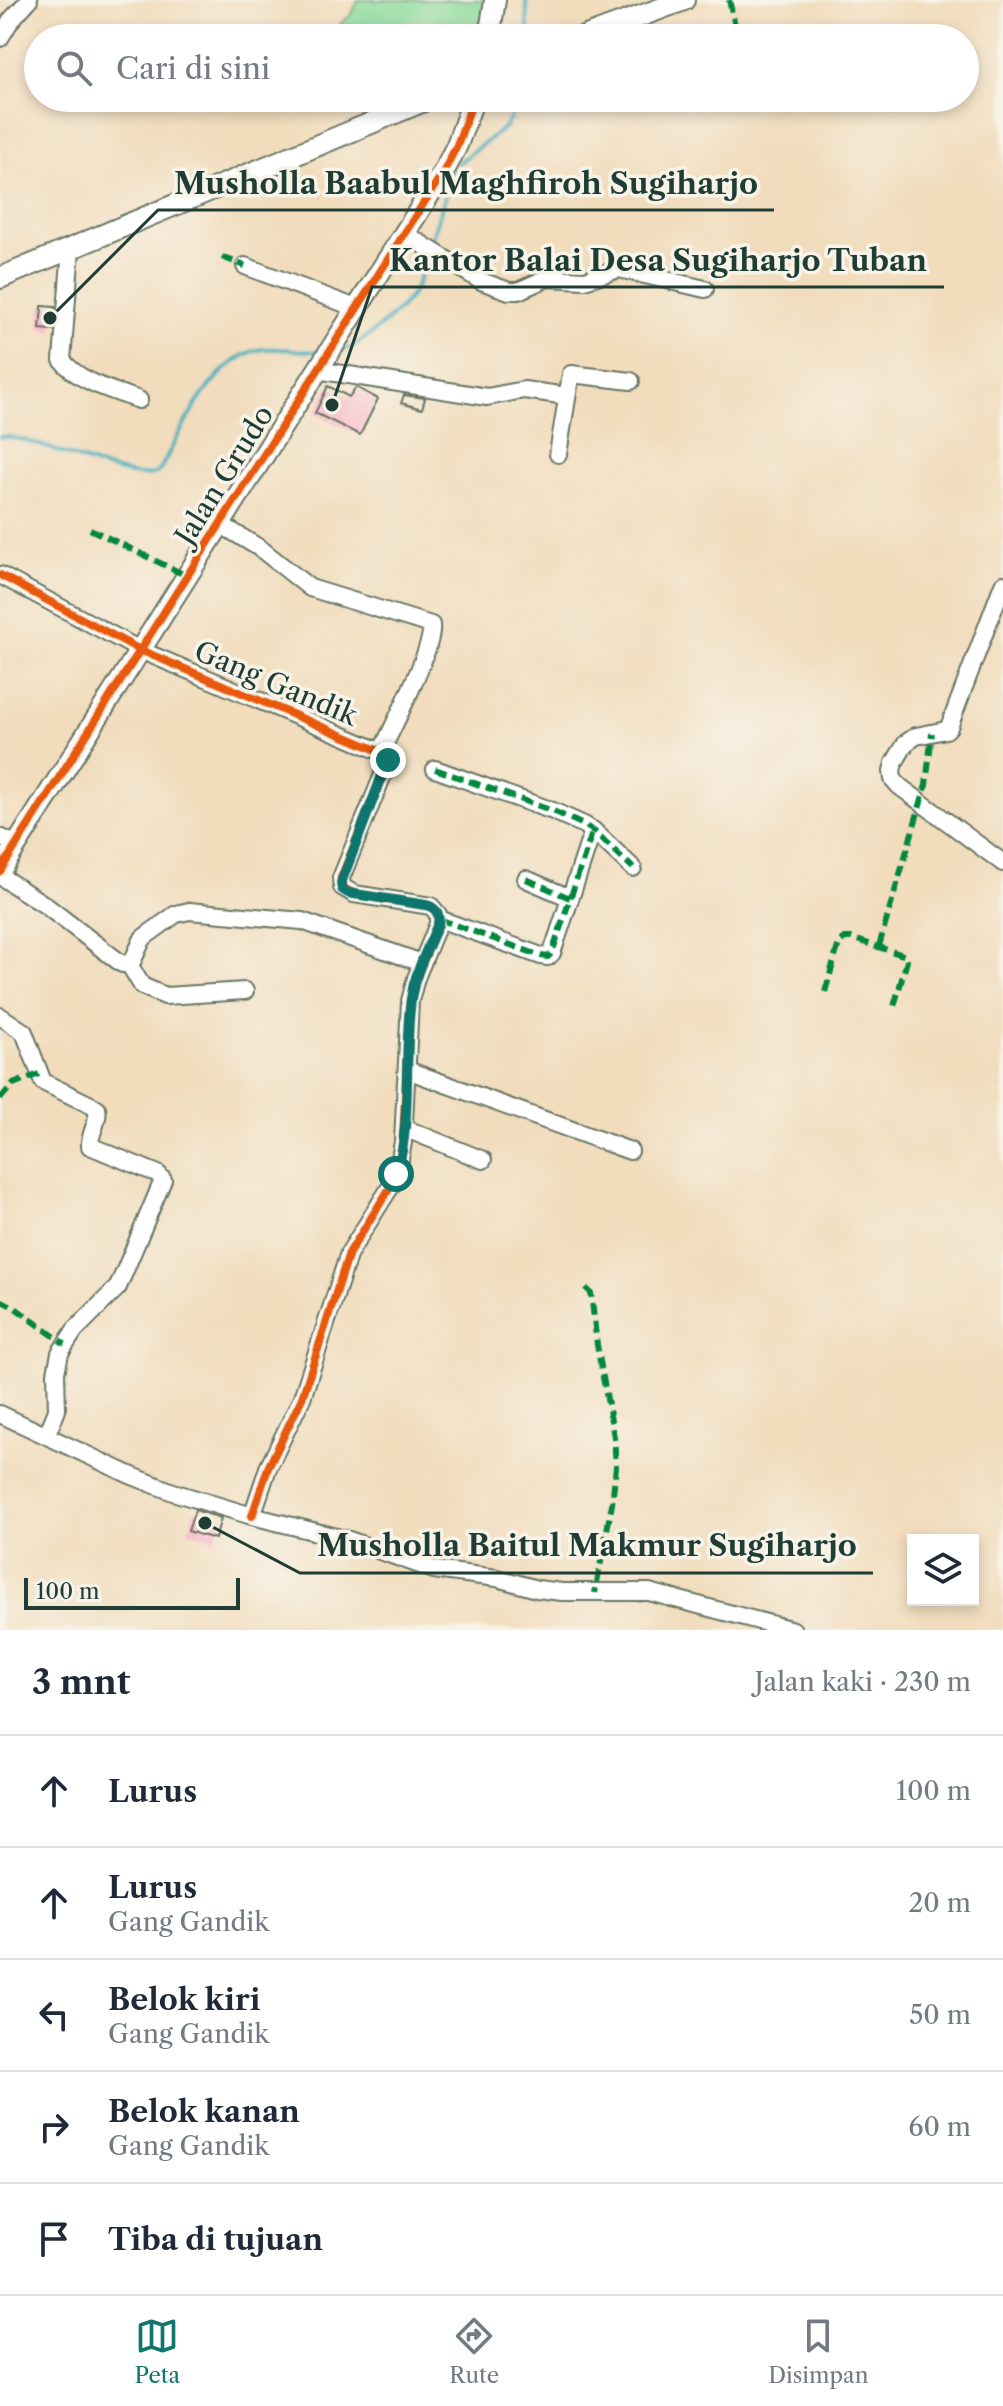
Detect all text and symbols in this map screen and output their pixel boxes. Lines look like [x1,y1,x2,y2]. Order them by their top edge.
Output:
search box [24,24,979,112]
icon: search [52,46,96,90]
text: Cari di sini [116,50,270,87]
callout: Musholla Baabul Maghfiroh Sugiharjo [158,156,774,210]
text: Musholla Baabul Maghfiroh Sugiharjo [174,165,758,202]
callout: Kantor Balai Desa Sugiharjo Tuban [372,233,944,287]
text: Kantor Balai Desa Sugiharjo Tuban [389,242,927,279]
street label: Jalan Grudo [166,399,280,554]
street label: Gang Gandik [189,633,364,733]
route end [370,742,406,778]
route start [378,1156,414,1192]
callout: Musholla Baitul Makmur Sugiharjo [300,1519,873,1573]
text: Musholla Baitul Makmur Sugiharjo [317,1527,857,1564]
map controls [907,1534,979,1606]
button: layers [907,1534,979,1606]
scale bar [24,1574,240,1610]
text: 100 m [36,1578,99,1605]
text: 3 mnt [32,1661,130,1703]
text: Jalan kaki · 230 m [755,1666,971,1698]
icon: ahead [32,1769,76,1813]
text: Lurus [108,1773,197,1810]
text: 100 m [896,1775,971,1807]
text: Lurus [108,1869,197,1906]
icon: ahead [32,1881,76,1925]
text: 20 m [908,1887,971,1919]
text: Gang Gandik [108,1906,269,1938]
text: Belok kiri [108,1981,260,2018]
icon: left [32,1993,76,2037]
text: 50 m [909,1999,971,2031]
text: Gang Gandik [108,2018,269,2050]
text: Belok kanan [108,2093,300,2130]
icon: right [32,2105,76,2149]
text: 60 m [908,2111,971,2143]
text: Gang Gandik [108,2130,269,2162]
icon: arrive [32,2217,76,2261]
text: Tiba di tujuan [108,2221,323,2258]
tab: Peta [135,2314,180,2389]
tab: Rute [449,2314,499,2389]
tab: Disimpan [768,2314,868,2389]

